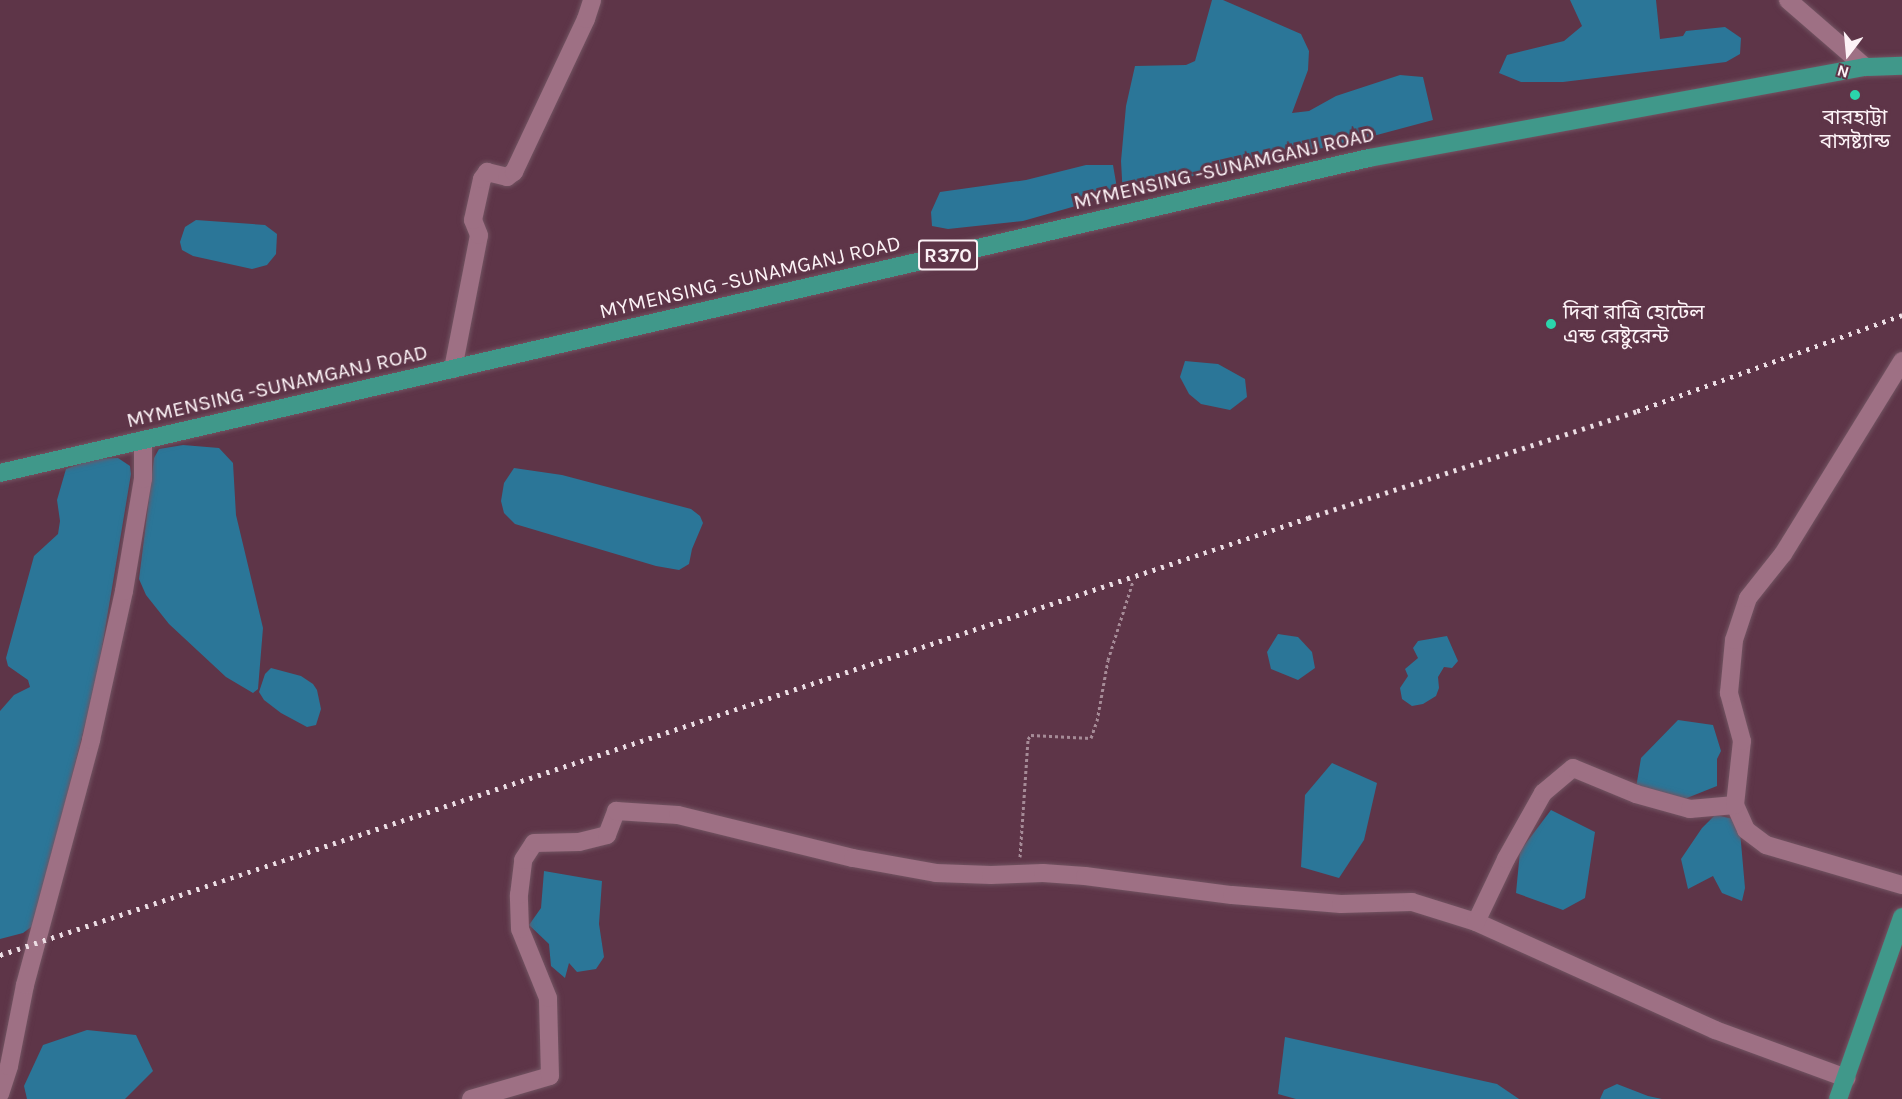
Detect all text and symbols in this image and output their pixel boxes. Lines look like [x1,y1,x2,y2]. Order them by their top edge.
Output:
north arrow [1818,24,1878,84]
text: N [1835,61,1851,83]
marker: বারহাট্টা বাসষ্ট্যান্ড [1848,88,1862,102]
place label: বারহাট্টা বাসষ্ট্যান্ড [1820,104,1890,154]
street label: MYMENSING -SUNAMGANJ ROAD [1071,121,1377,215]
street label: MYMENSING -SUNAMGANJ ROAD [597,230,903,324]
road number: R370 [918,238,978,272]
place label: দিবা রাত্রি হোটেল এন্ড রেষ্টুরেন্ট [1563,299,1705,349]
marker: দিবা রাত্রি হোটেল এন্ড রেষ্টুরেন্ট [1544,317,1558,331]
street label: MYMENSING -SUNAMGANJ ROAD [124,339,430,433]

